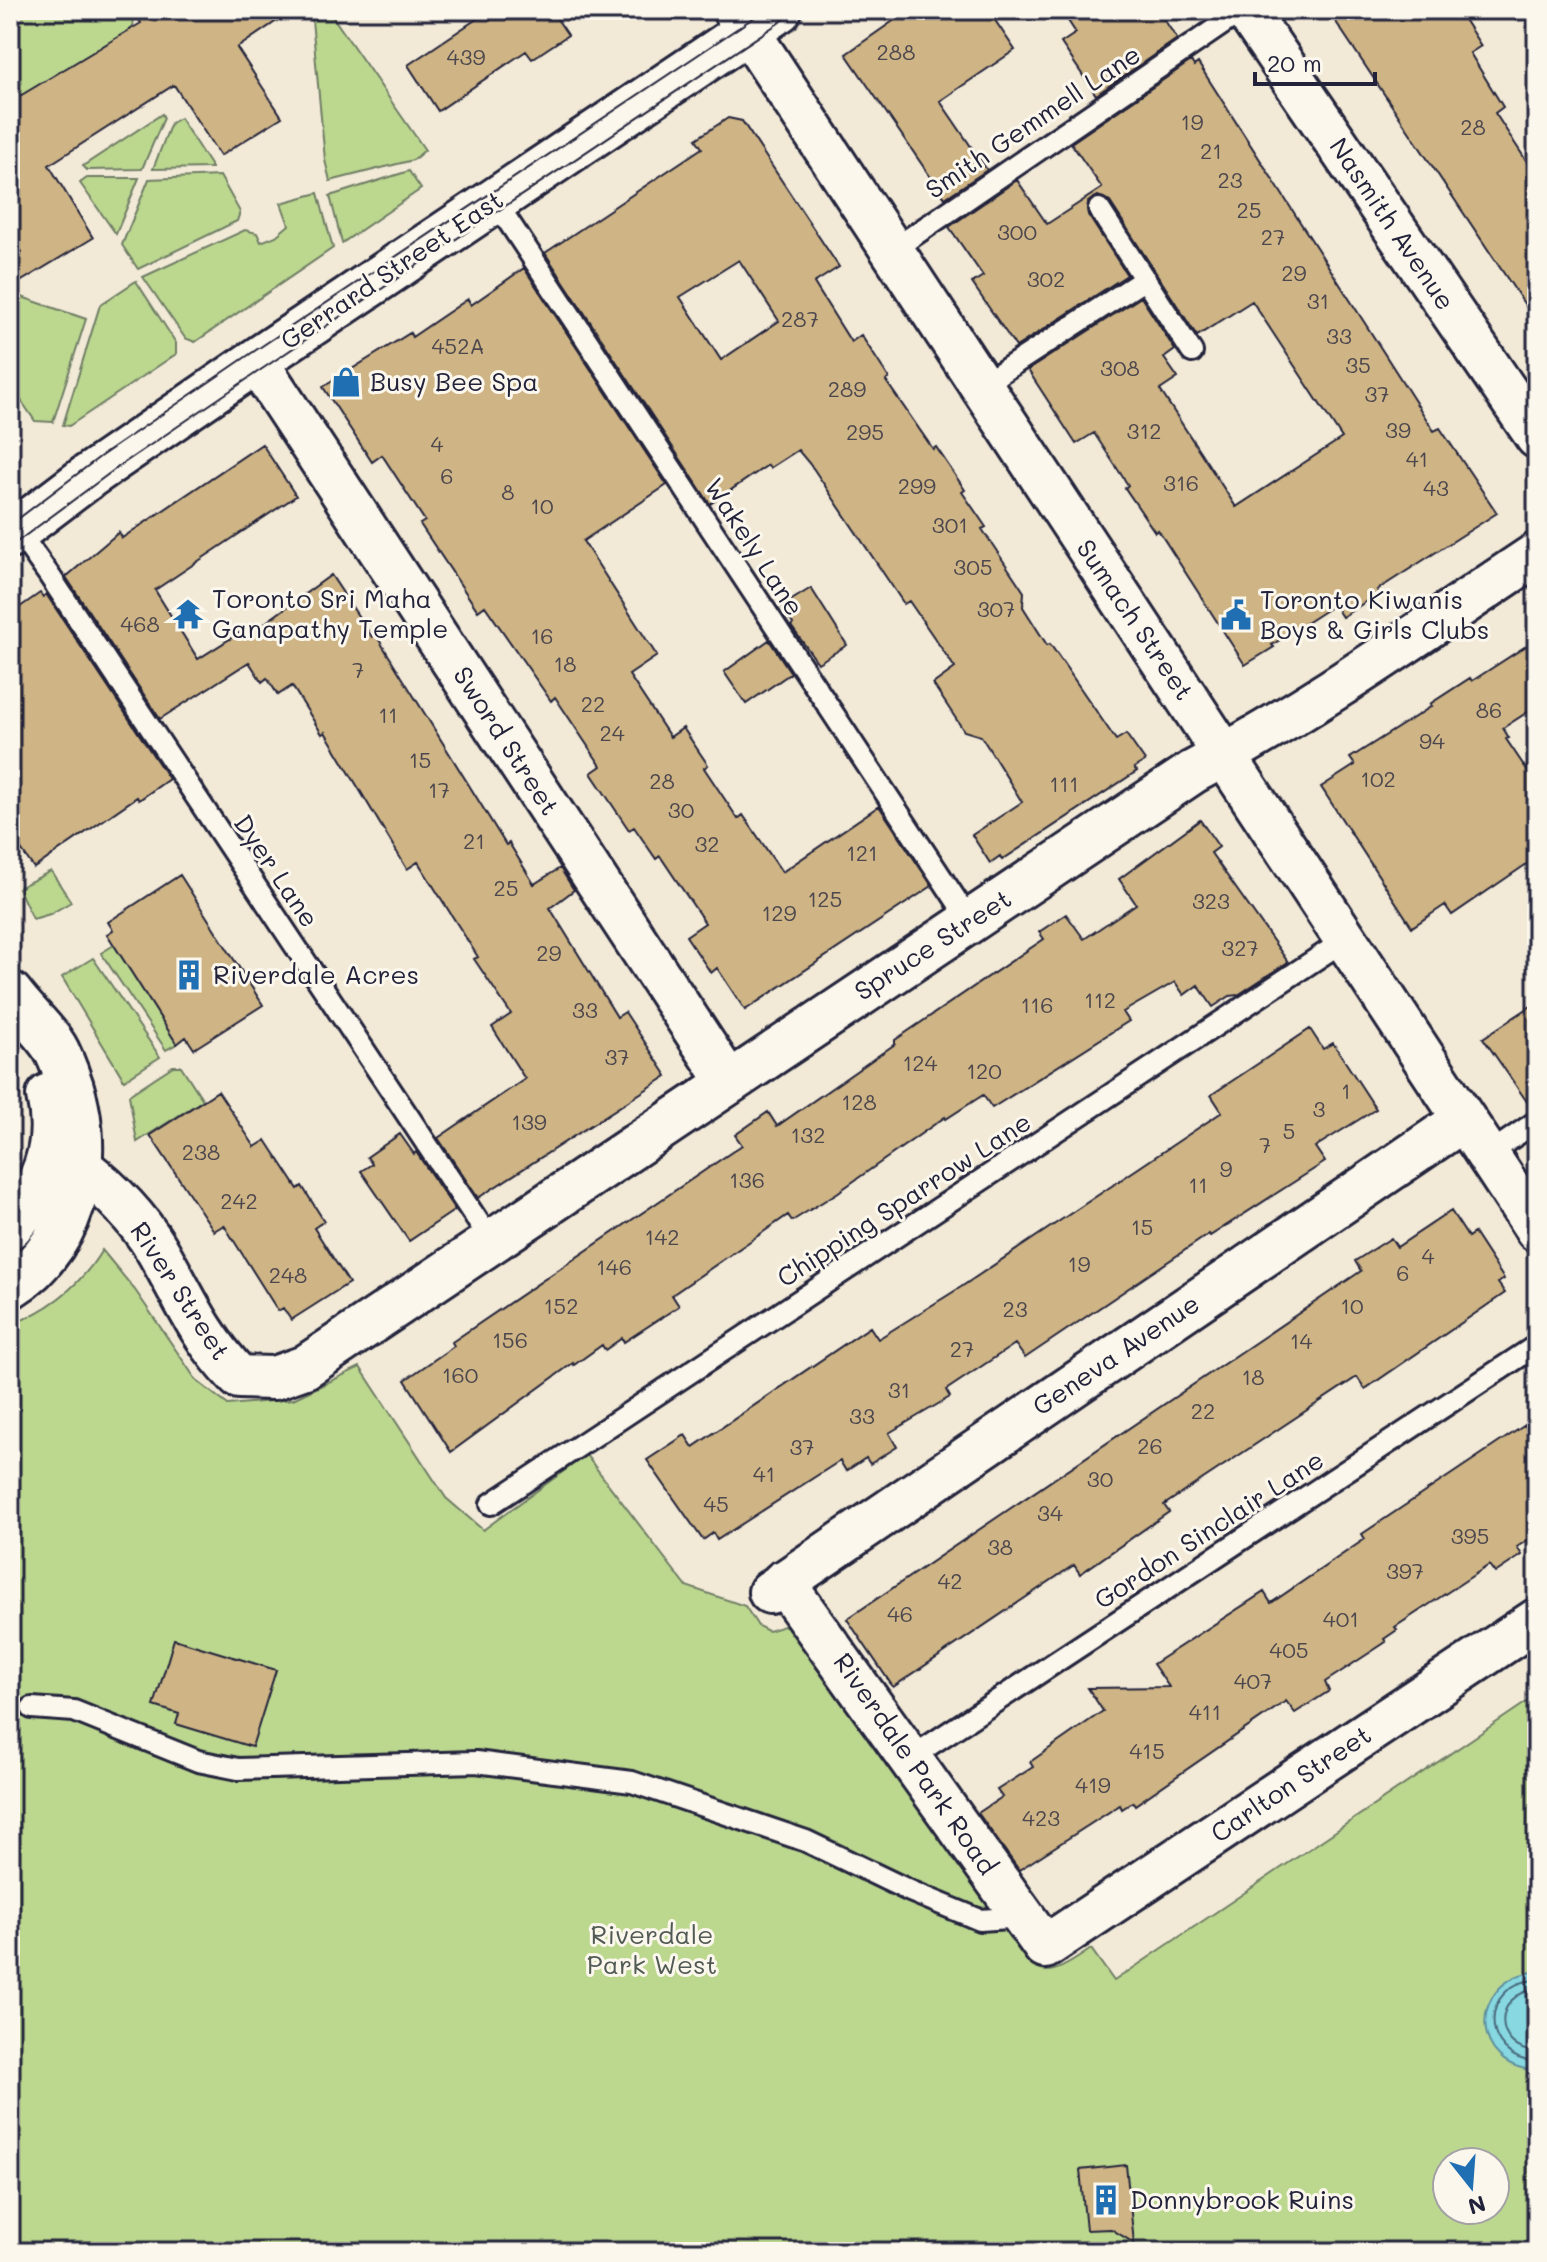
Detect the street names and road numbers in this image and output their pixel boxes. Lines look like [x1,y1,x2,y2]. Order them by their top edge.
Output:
street label: Smith Gemmell Lane [918,37,1147,206]
street label: Nasmith Avenue [1323,131,1463,316]
street label: Gerrard Street East [273,182,509,356]
street label: Wakely Lane [698,471,812,622]
street label: Sumach Street [1070,532,1202,706]
street label: Sword Street [446,660,568,821]
street label: Dyer Lane [227,807,327,934]
street label: Spruce Street [848,881,1017,1008]
street label: Chipping Sparrow Lane [770,1104,1037,1294]
street label: River Street [123,1215,238,1366]
street label: Geneva Avenue [1025,1286,1205,1423]
street label: Gordon Sinclair Lane [1087,1442,1330,1616]
street label: Riverdale Park Road [826,1646,1005,1881]
street label: Carlton Street [1204,1717,1377,1849]

